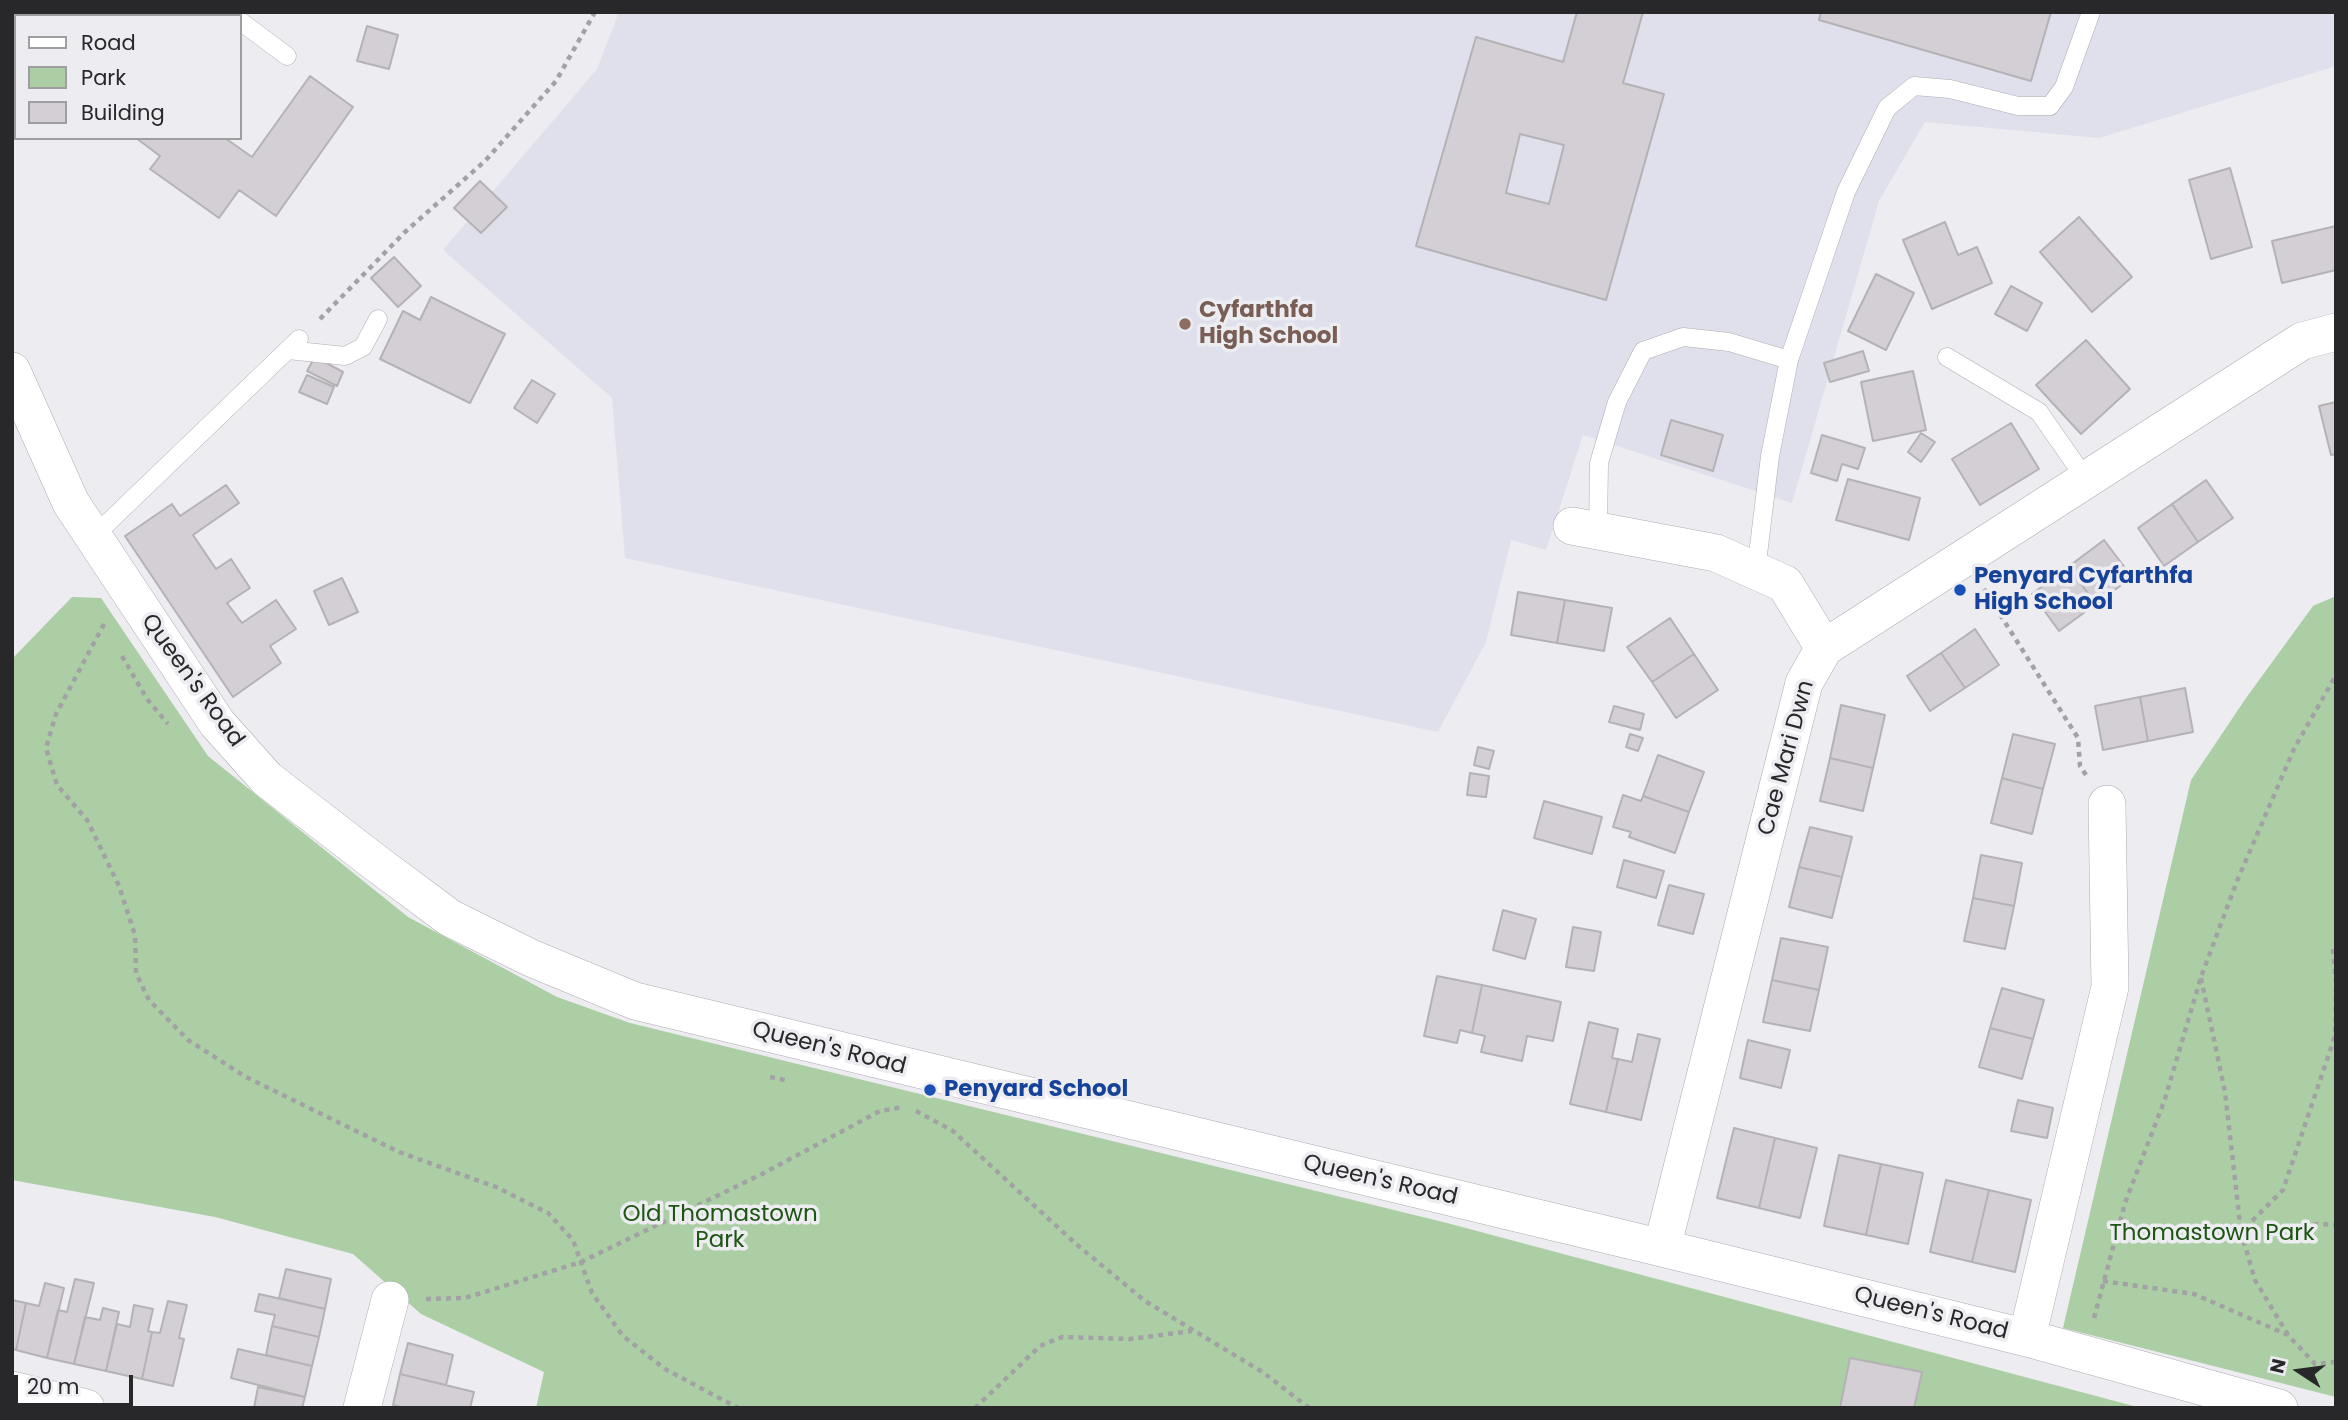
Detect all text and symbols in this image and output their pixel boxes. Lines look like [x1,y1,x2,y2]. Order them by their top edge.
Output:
legend [14,14,242,140]
text: Road [81,28,136,57]
text: Park [81,63,126,92]
text: Building [81,98,165,127]
place label: Cyfarthfa High School [1199,297,1338,351]
marker: Cyfarthfa High School [1177,316,1193,332]
place label: Penyard Cyfarthfa High School [1974,563,2193,617]
marker: Penyard Cyfarthfa High School [1952,582,1968,598]
street label: Queen's Road [134,609,250,753]
street label: Cae Mari Dwn [1753,678,1821,838]
street label: Queen's Road [749,1017,909,1081]
place label: Penyard School [944,1076,1128,1104]
marker: Penyard School [922,1082,938,1098]
street label: Queen's Road [1300,1150,1460,1212]
park label: Old Thomastown Park [622,1201,818,1255]
park label: Thomastown Park [2109,1220,2315,1248]
street label: Queen's Road [1851,1282,2011,1346]
north arrow [2264,1336,2334,1406]
text: N [2263,1356,2293,1376]
scale bar [18,1360,136,1404]
text: 20 m [27,1372,80,1401]

